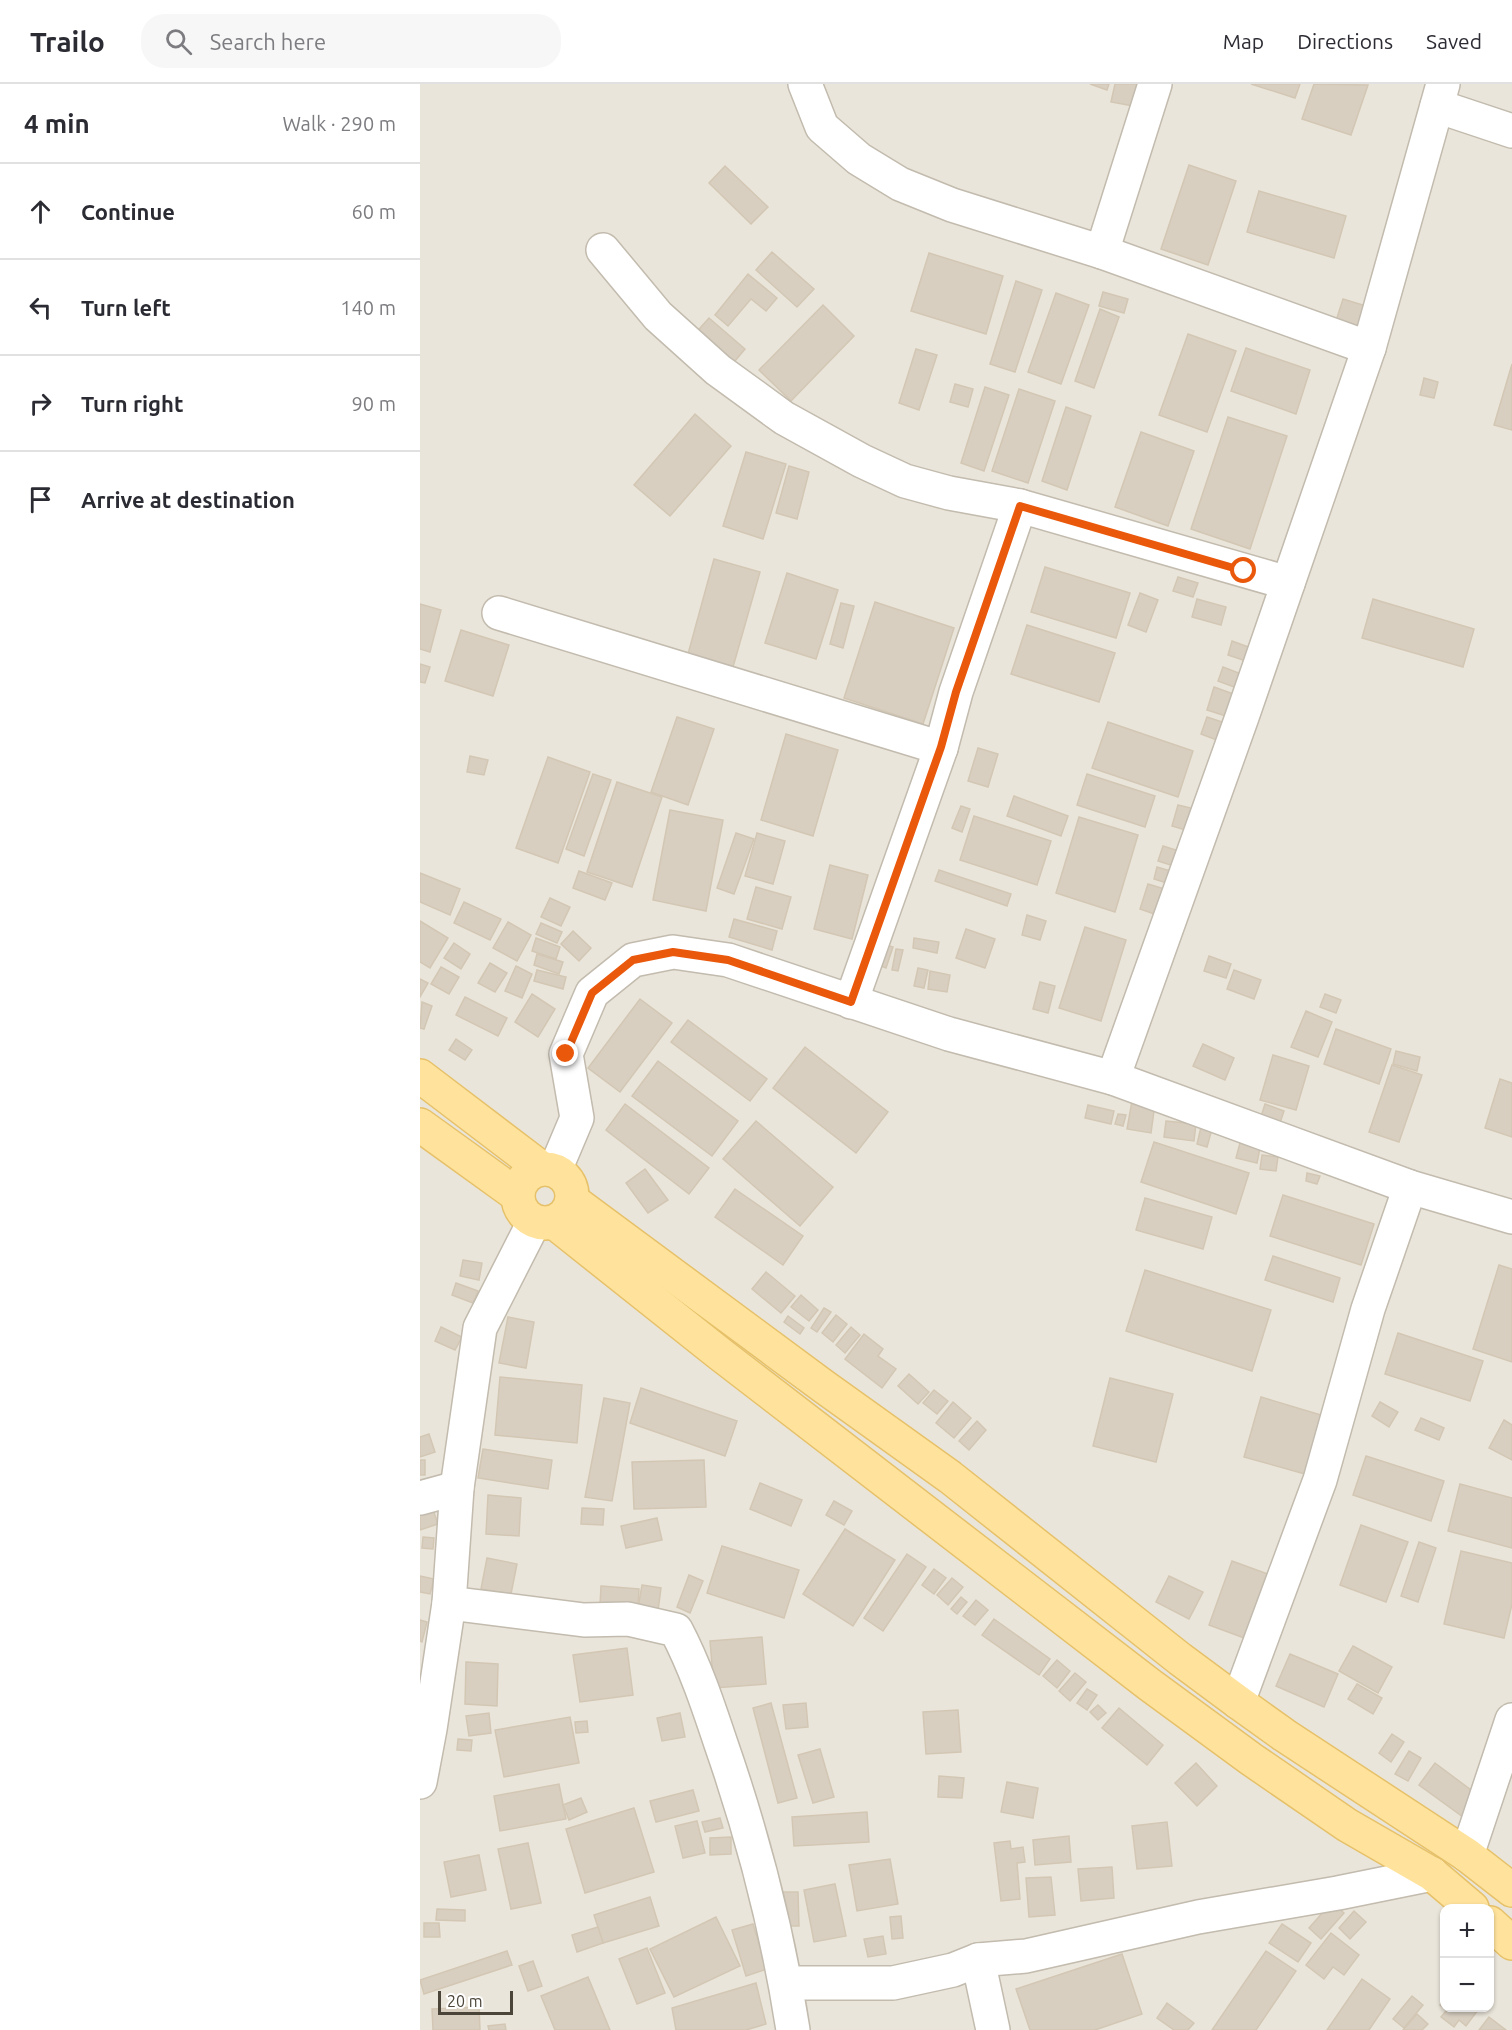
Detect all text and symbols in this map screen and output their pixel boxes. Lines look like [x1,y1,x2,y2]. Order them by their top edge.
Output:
search box [141,14,561,68]
icon: search [162,25,195,58]
text: Trailo [30,26,105,57]
text: Search here [210,29,326,54]
text: Map [1223,29,1264,53]
text: Directions [1297,29,1393,53]
text: Saved [1426,29,1482,53]
text: 4 min [24,109,90,138]
text: Walk · 290 m [283,112,396,135]
icon: ahead [24,195,57,228]
text: Continue [81,199,175,224]
text: 60 m [352,200,396,223]
icon: left [24,291,57,324]
text: Turn left [81,295,171,320]
text: 140 m [340,296,396,319]
icon: right [24,387,57,420]
text: Turn right [81,391,183,416]
text: 90 m [352,392,396,415]
icon: arrive [24,483,57,516]
text: Arrive at destination [81,487,295,512]
route start [1230,557,1256,583]
route end [552,1040,578,1066]
map controls [1440,1904,1494,2012]
button: + [1440,1904,1494,1958]
button: − [1440,1958,1494,2012]
scale bar [438,1988,513,2016]
text: 20 m [447,1992,483,2010]

